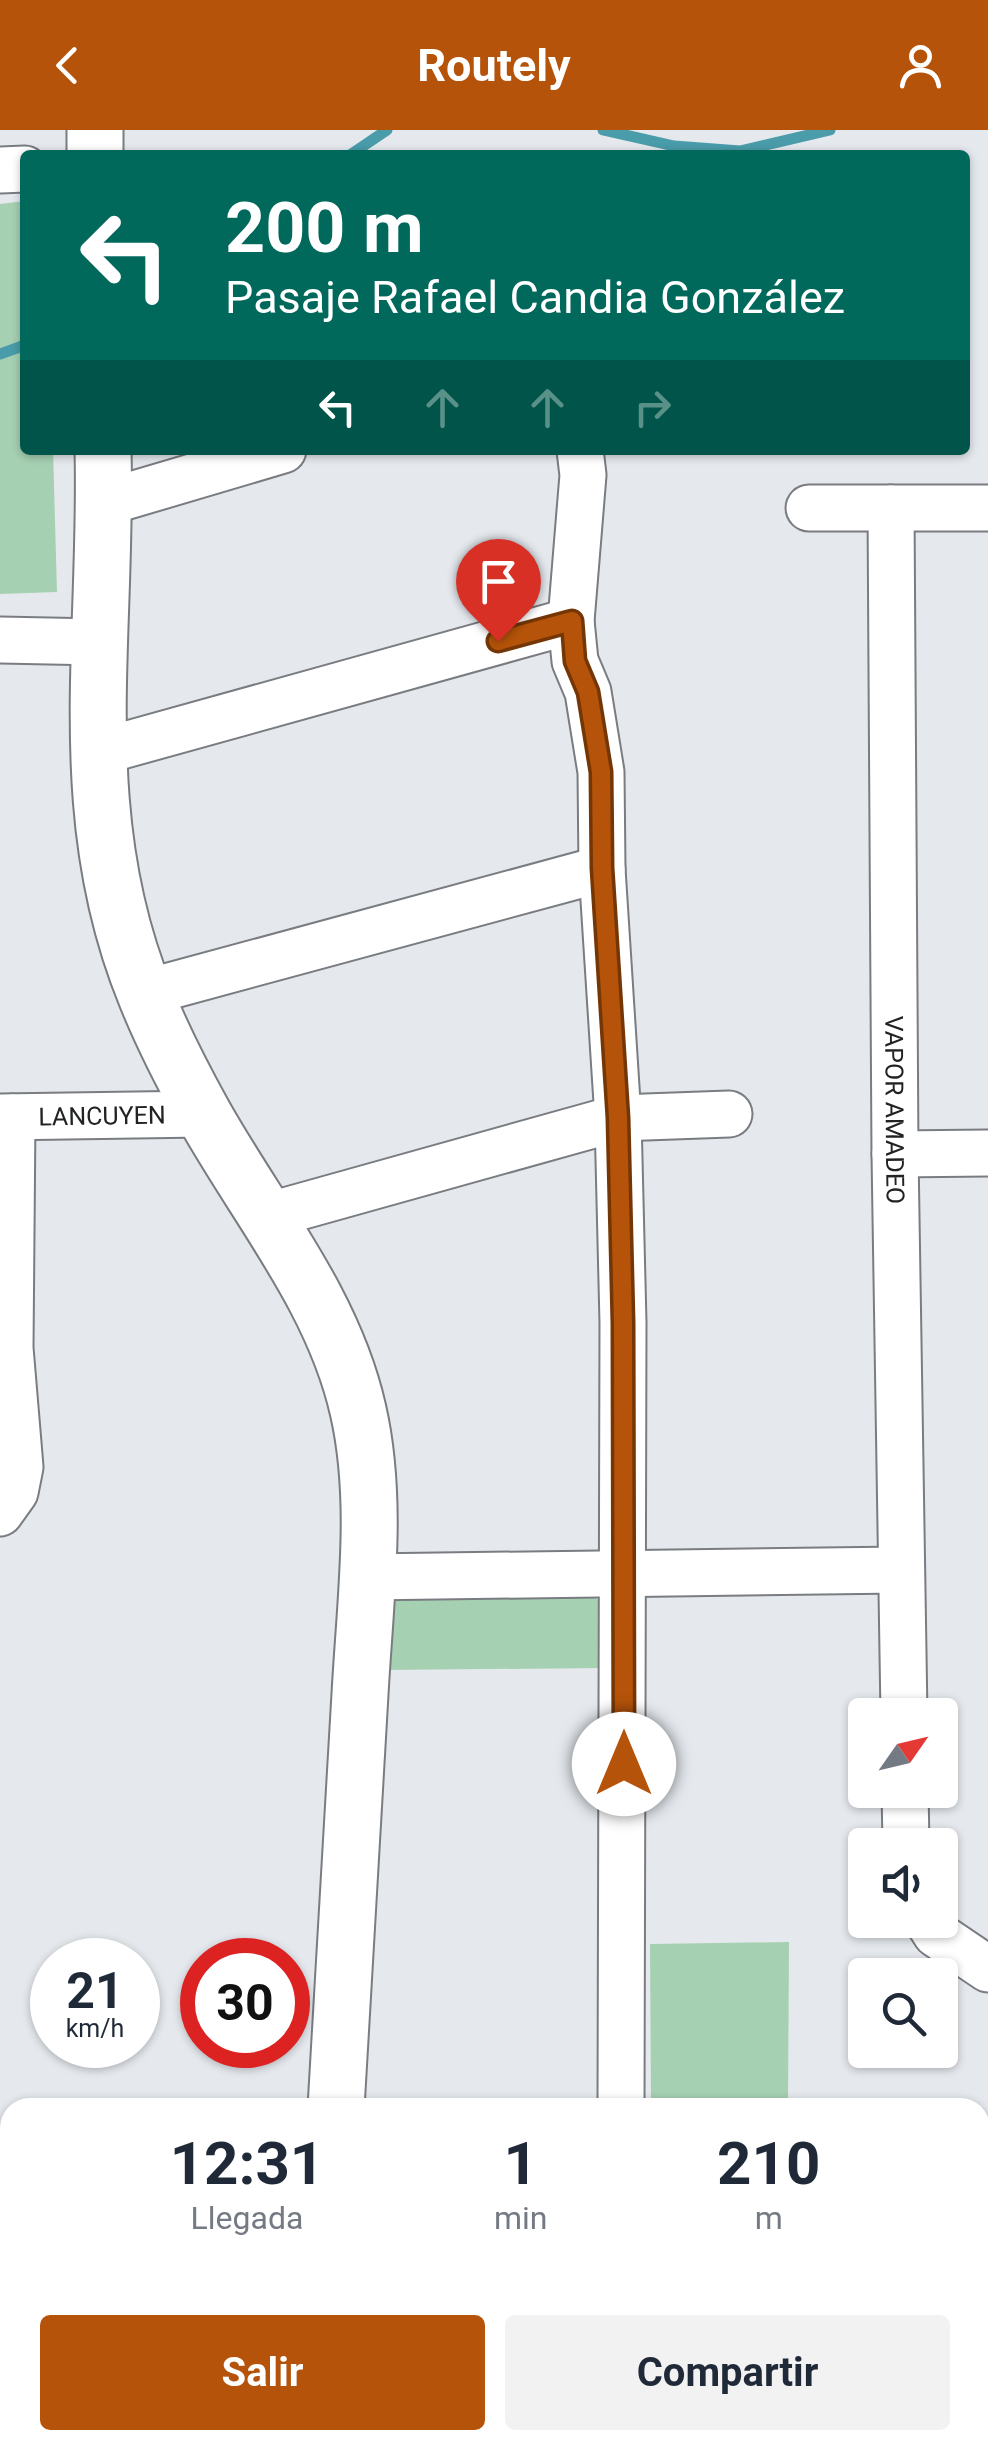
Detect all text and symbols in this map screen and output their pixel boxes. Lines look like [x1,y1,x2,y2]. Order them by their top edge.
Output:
icon: back [40,38,95,93]
icon: person [893,38,948,93]
text: Routely [417,39,571,92]
text: 200 m [225,187,424,269]
icon: left [60,190,190,320]
text: Pasaje Rafael Candia González [225,271,845,324]
icon: left [310,380,365,435]
icon: ahead [415,380,470,435]
icon: ahead [520,380,575,435]
icon: right [625,380,680,435]
pin [456,539,541,642]
icon: arrive [471,554,526,609]
street label: VAPOR AMADEO [879,1016,910,1204]
street label: LANCUYEN [38,1101,166,1131]
north arrow [848,1698,958,1808]
map controls [848,1698,958,2068]
position arrow [572,1712,676,1816]
button: sound [848,1828,958,1938]
speed limit sign: 30 [180,1938,310,2068]
button: search [848,1958,958,2068]
text: 21 [66,1962,124,2020]
text: km/h [66,2014,124,2043]
text: 12:31 [170,2128,324,2199]
text: 1 [503,2128,538,2199]
text: 210 [717,2128,820,2199]
text: Llegada [191,2199,303,2237]
text: min [494,2199,547,2237]
text: m [755,2199,783,2237]
button: Salir [40,2315,485,2430]
button: Compartir [505,2315,950,2430]

